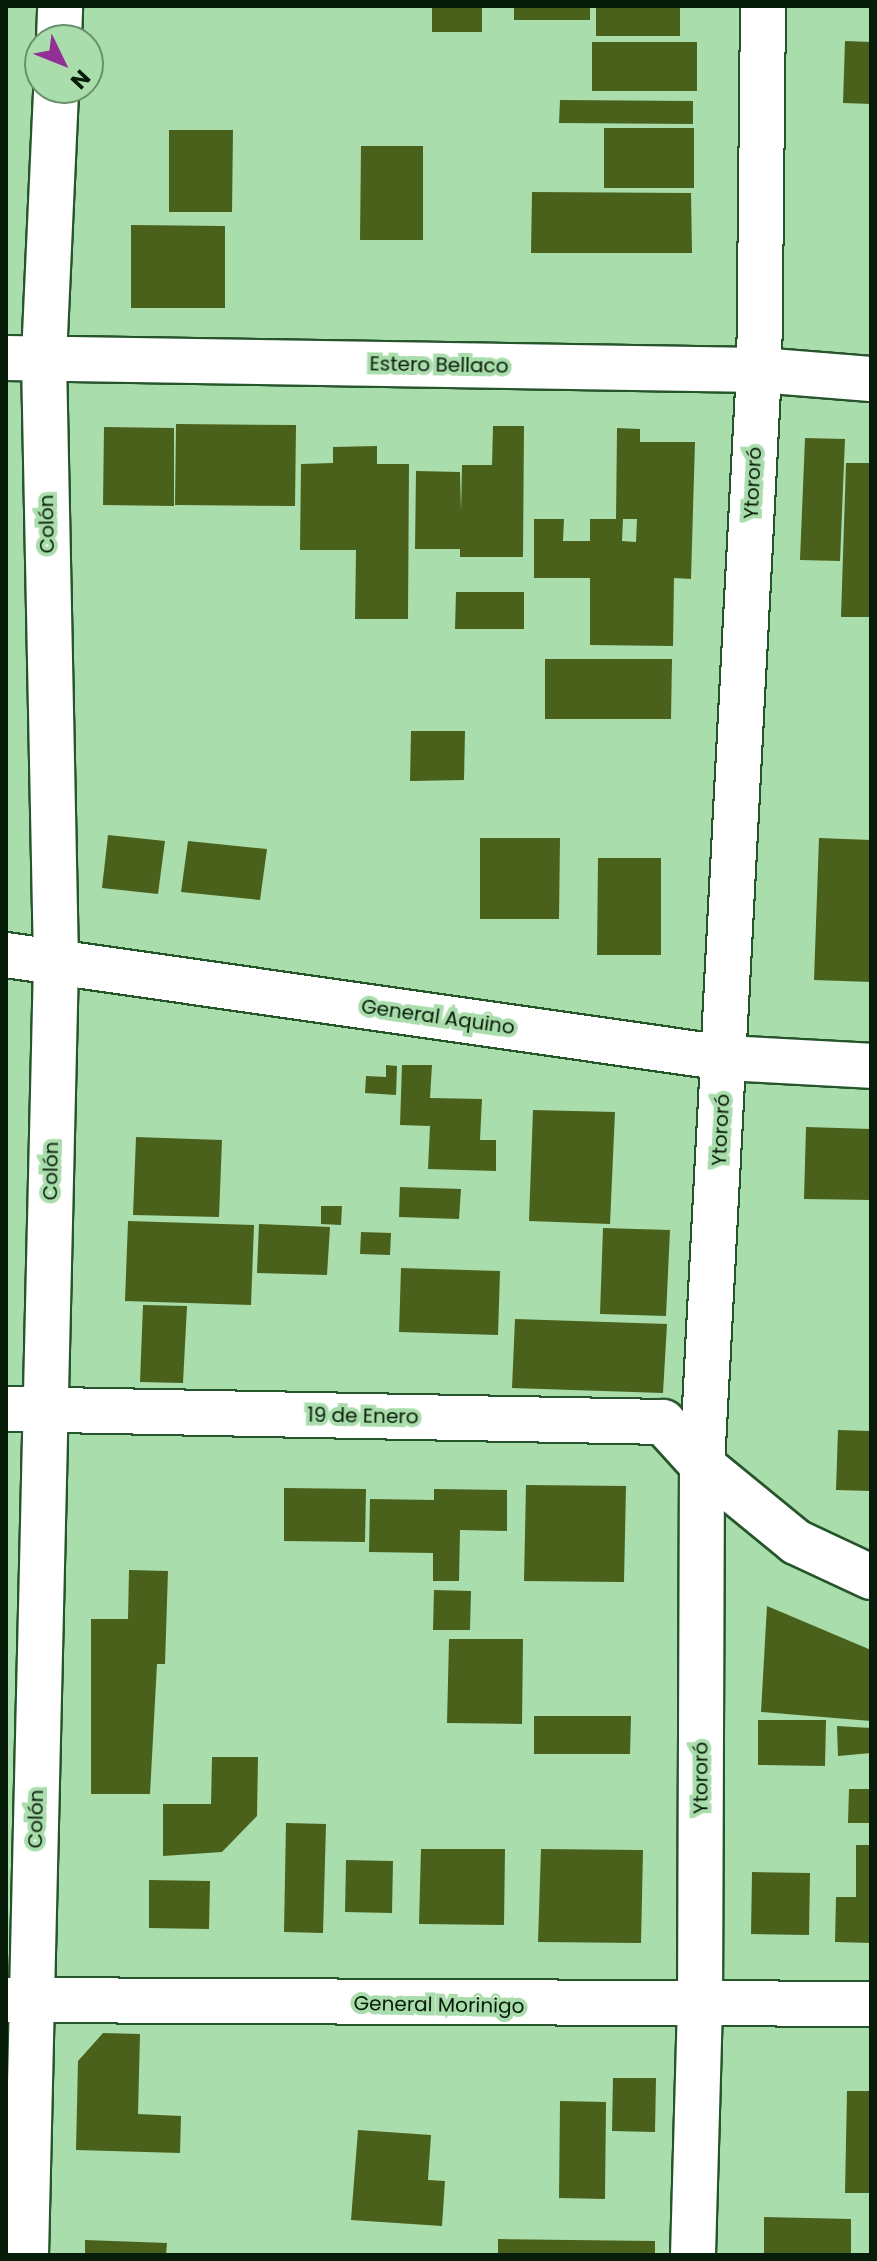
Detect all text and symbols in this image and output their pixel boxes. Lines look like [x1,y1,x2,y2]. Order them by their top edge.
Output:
north arrow [24,24,104,104]
text: N [63,63,97,96]
street label: Estero Bellaco [369,352,509,378]
street label: Ytororó [739,446,767,520]
street label: Colón [34,494,60,554]
street label: General Aquino [360,994,516,1040]
street label: Ytororó [707,1093,735,1167]
street label: Colón [38,1141,64,1201]
street label: 19 de Enero [307,1403,419,1429]
street label: Ytororó [689,1742,713,1814]
street label: Colón [23,1789,49,1849]
street label: General Morinigo [353,1992,525,2018]

